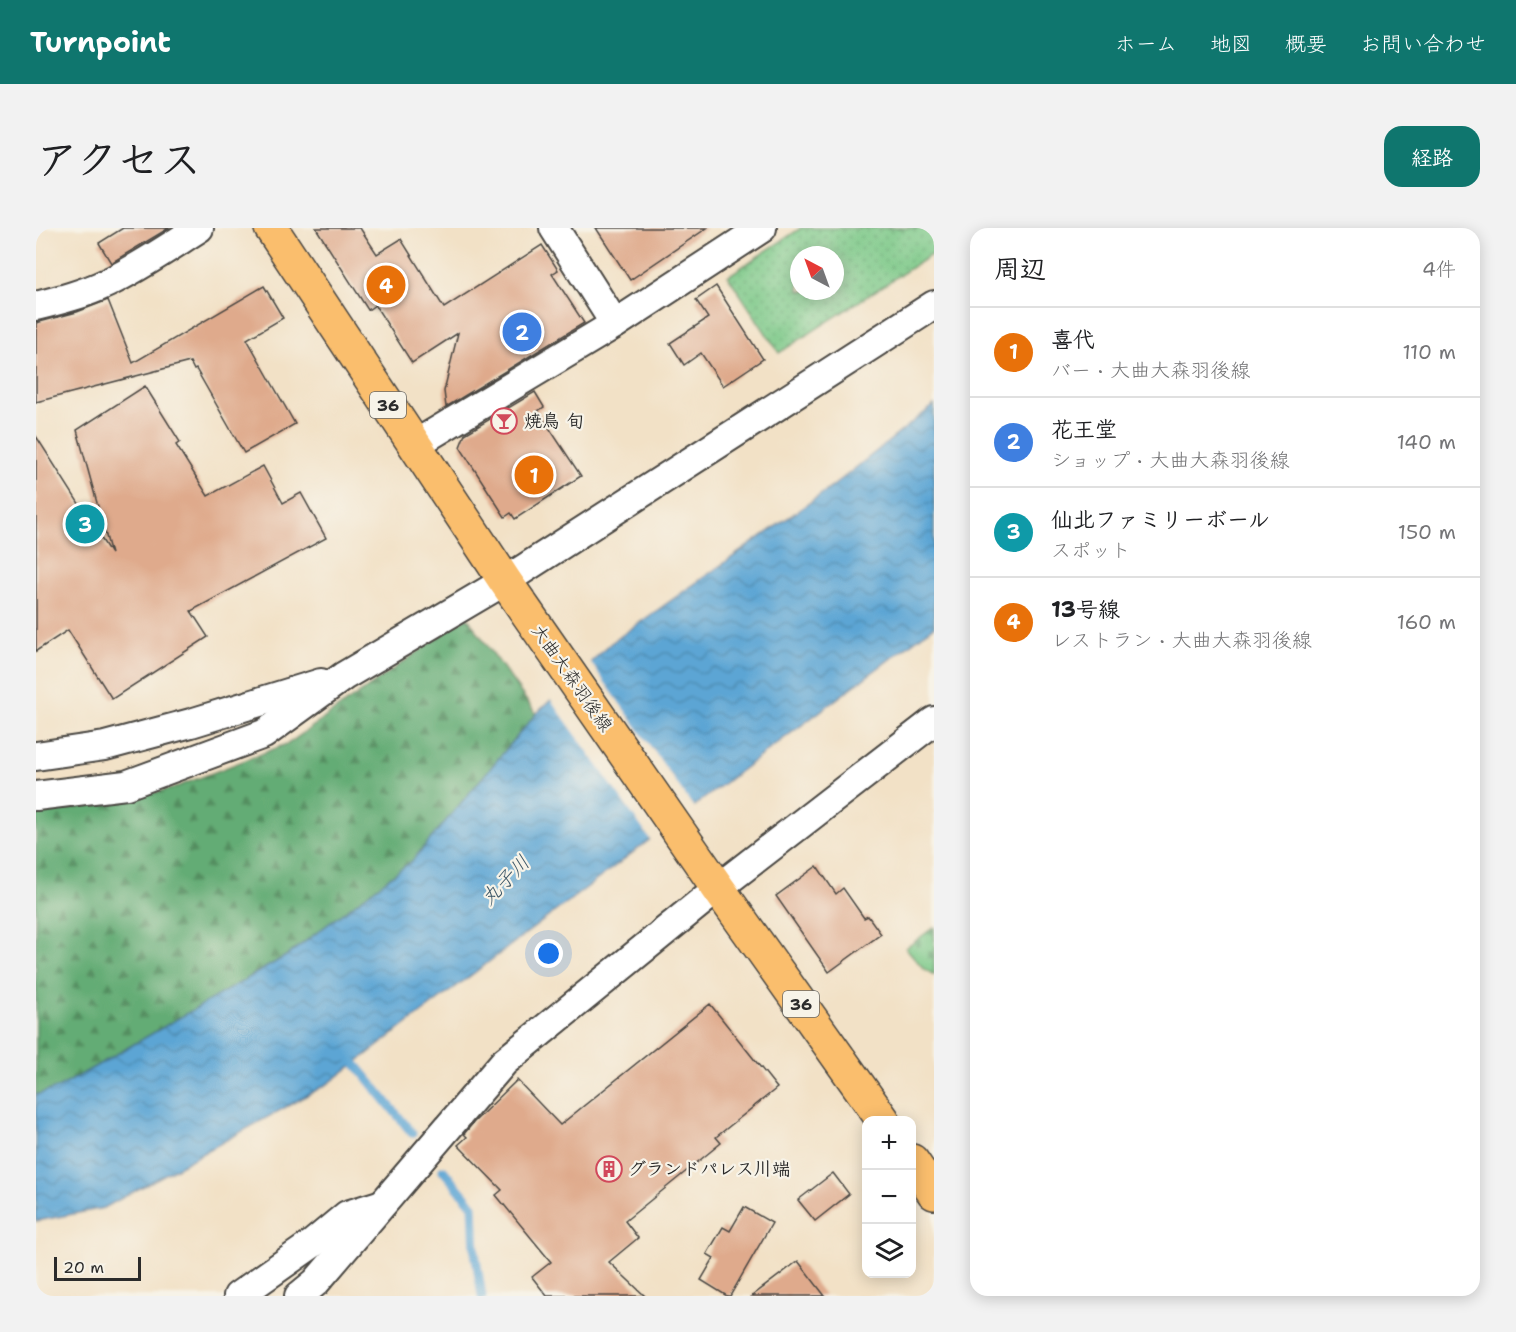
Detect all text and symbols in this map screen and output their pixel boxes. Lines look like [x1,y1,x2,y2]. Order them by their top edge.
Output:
text: Turnpoint [30,23,171,61]
text: ホーム [1115,30,1177,58]
text: 地図 [1210,30,1252,58]
text: 概要 [1285,30,1327,58]
text: お問い合わせ [1360,30,1486,58]
button: 経路 [1384,126,1480,187]
text: アクセス [36,131,201,187]
north arrow [790,246,844,300]
text: 周辺 [994,251,1046,286]
text: 4件 [1422,256,1456,282]
pin: 4 [366,262,406,308]
pin: 2 [502,310,542,354]
text: 喜代 [1051,325,1095,354]
text: 1 [1009,339,1018,365]
text: 110 m [1402,339,1456,365]
text: バー · 大曲大森羽後線 [1051,357,1250,383]
road number: 36 [370,392,406,418]
bar icon: 焼鳥 旬 [489,406,519,436]
place label: 焼鳥 旬 [524,409,584,433]
text: 花王堂 [1051,415,1117,444]
text: 2 [1007,429,1021,455]
text: 140 m [1397,429,1456,455]
text: ショップ · 大曲大森羽後線 [1051,447,1289,473]
pin: 1 [514,452,554,498]
pin: 3 [65,502,104,546]
text: 仙北ファミリーボール [1051,505,1270,534]
text: 3 [1007,519,1021,545]
text: 150 m [1398,519,1456,545]
text: スポット [1051,537,1131,563]
text: 13号線 [1051,595,1120,624]
text: 4 [1007,609,1021,635]
text: 160 m [1397,609,1456,635]
street label: 大曲大森羽後線 [526,620,618,736]
text: レストラン · 大曲大森羽後線 [1051,627,1312,653]
water label: 丸子川 [475,849,535,911]
your location [534,939,563,968]
road number: 36 [783,991,819,1017]
map controls [862,1116,916,1278]
button: + [862,1116,916,1170]
building icon: グランドパレス川端 [594,1154,624,1184]
place label: グランドパレス川端 [628,1157,790,1181]
button: − [862,1170,916,1224]
button: layers [862,1224,916,1278]
scale bar [54,1254,141,1282]
text: 20 m [63,1257,104,1278]

